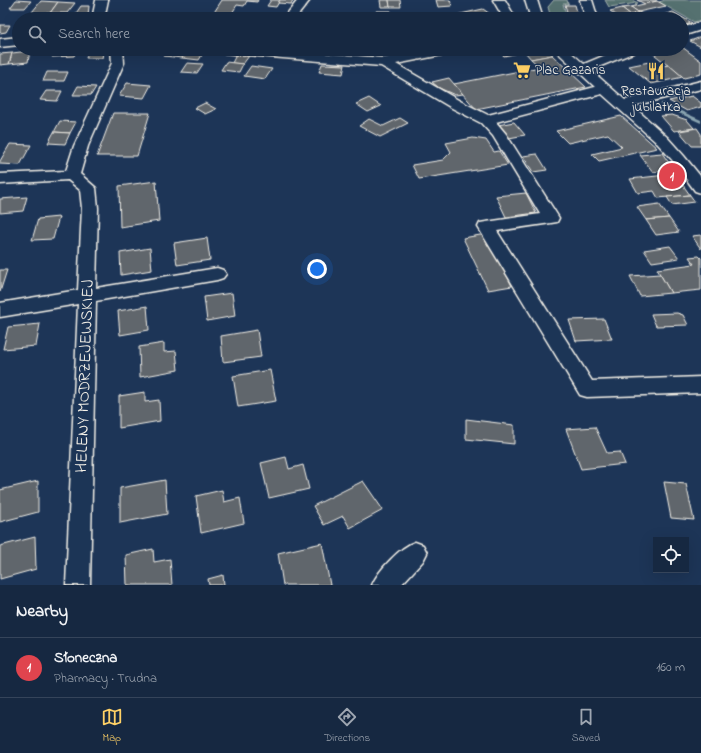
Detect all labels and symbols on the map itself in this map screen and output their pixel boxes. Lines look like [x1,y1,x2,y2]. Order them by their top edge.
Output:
supermarket icon: Plac Gazaris [512,60,532,80]
place label: Plac Gazaris [535,60,606,81]
restaurant icon: Restauracja jubilatka [646,61,666,81]
place label: Restauracja jubilatka [621,81,691,118]
pin: 1 [659,161,685,191]
your location [307,259,327,279]
street label: HELENY MODRZEJEWSKIEJ [69,279,101,473]

